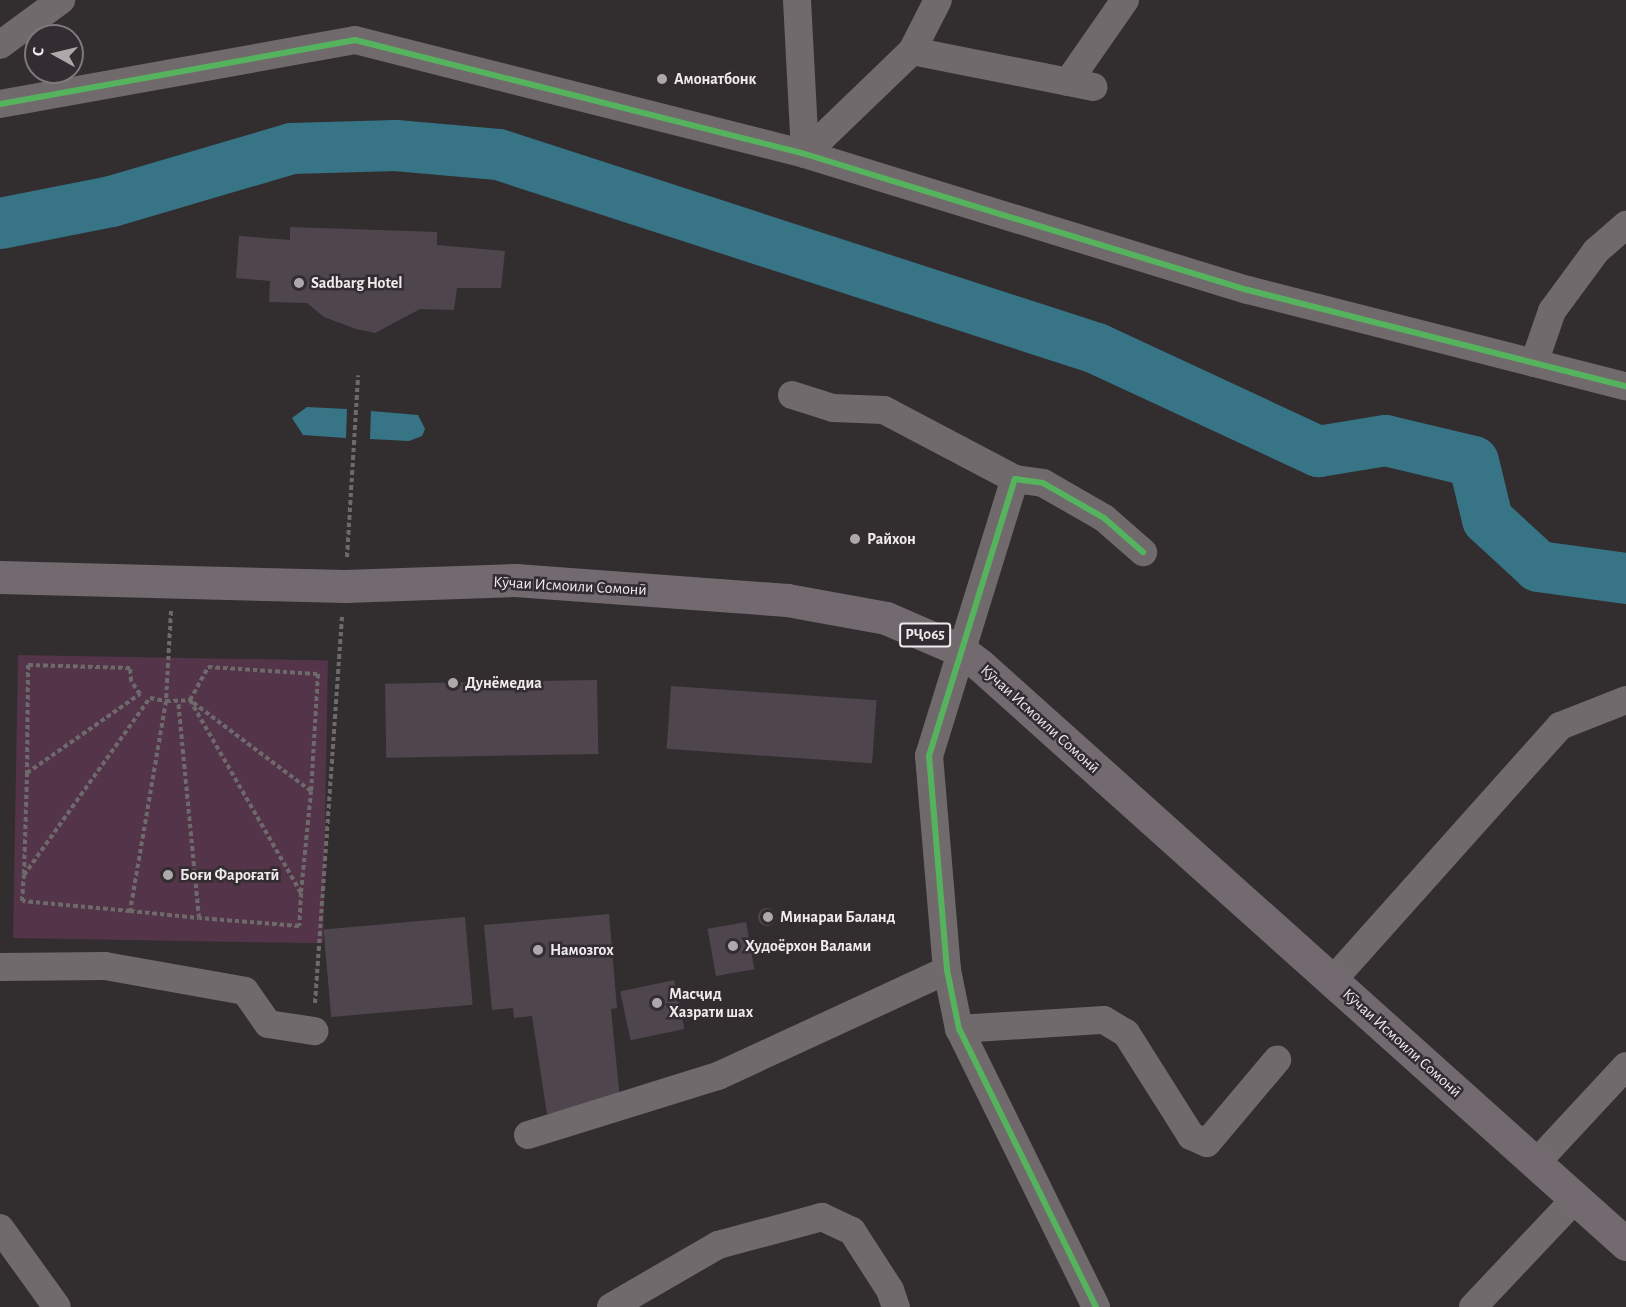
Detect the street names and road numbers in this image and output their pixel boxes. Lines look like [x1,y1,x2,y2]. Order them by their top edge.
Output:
street label: Кӯчаи Исмоили Сомонӣ [493,572,647,600]
road number: РҶ065 [898,623,952,647]
street label: Кӯчаи Исмоили Сомонӣ [976,660,1104,778]
street label: Кӯчаи Исмоили Сомонӣ [1338,984,1466,1102]

